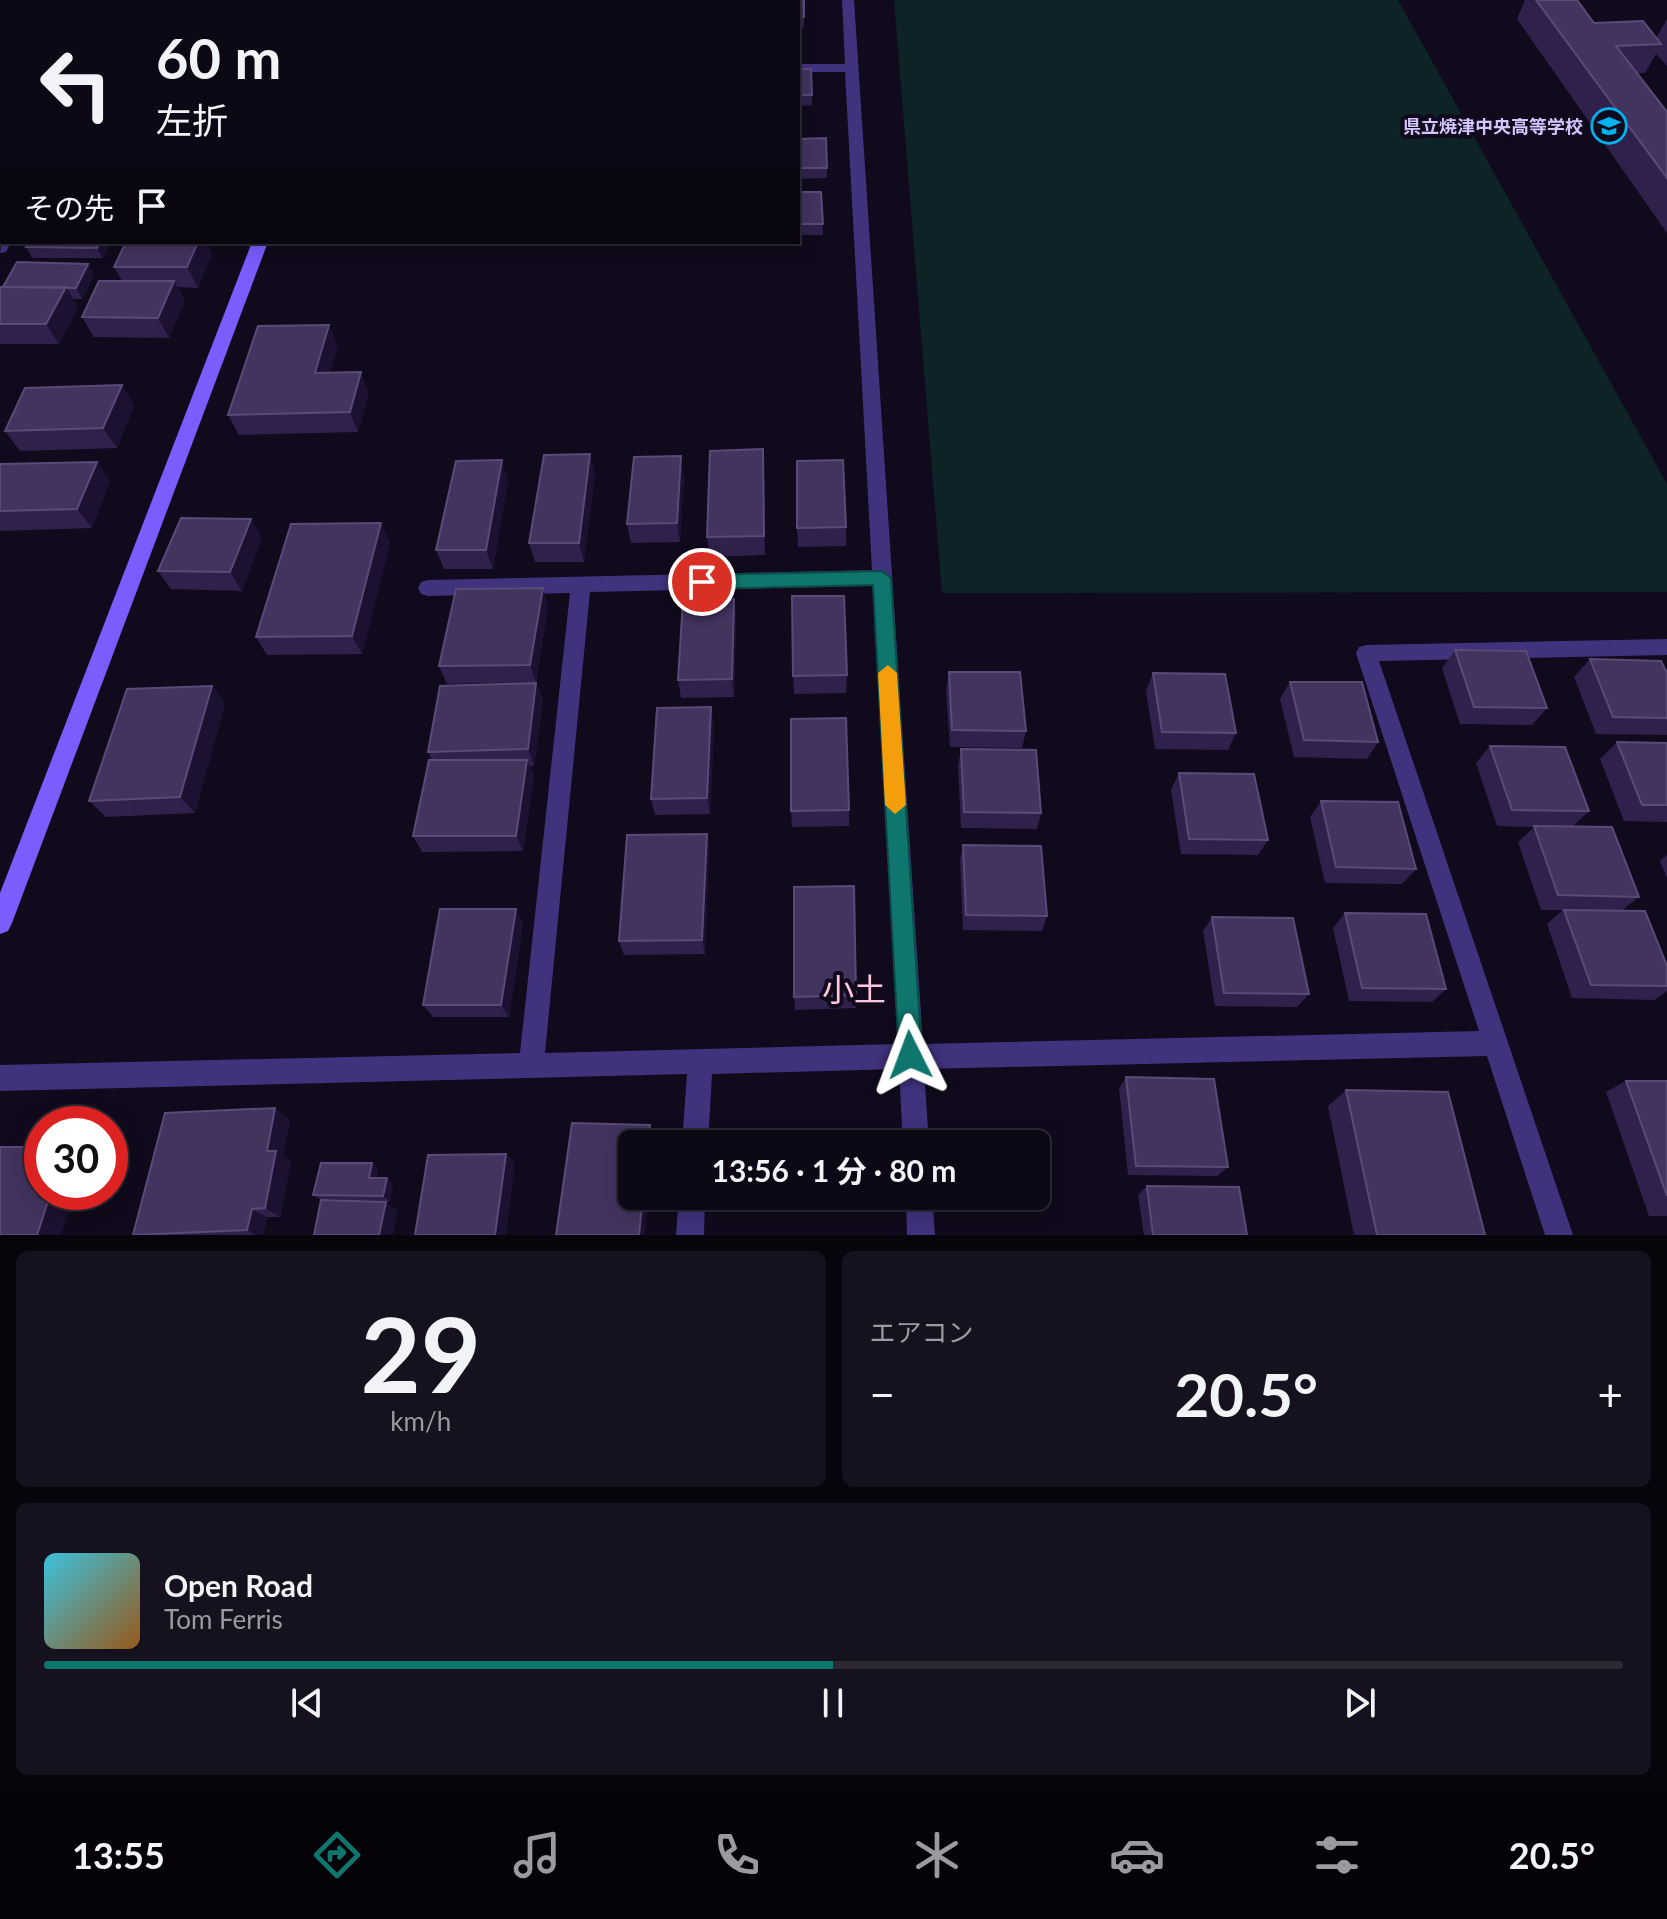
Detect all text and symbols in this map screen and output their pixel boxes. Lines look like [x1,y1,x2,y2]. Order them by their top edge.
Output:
text: 60 m [156,24,281,91]
icon: left [24,32,128,136]
text: 左折 [156,98,228,142]
school or university icon: 県立焼津中央高等学校 [1590,107,1628,145]
place label: 県立焼津中央高等学校 [1403,115,1583,137]
icon: arrive [130,184,174,228]
text: その先 [24,189,114,225]
pin [668,548,736,616]
icon: arrive [680,560,724,604]
district label: 小土 [822,969,886,1008]
position arrow [868,1013,952,1097]
speed limit sign: 30 [24,1106,128,1210]
text: 13:56 · 1 分 · 80 m [712,1152,956,1188]
text: 29 [360,1290,481,1415]
text: エアコン [870,1316,974,1348]
text: 20.5° [1174,1358,1318,1430]
text: − [870,1368,895,1420]
text: + [1597,1368,1623,1420]
text: km/h [390,1405,451,1437]
text: Open Road [164,1567,313,1603]
text: Tom Ferris [164,1603,283,1635]
icon: previous [285,1681,329,1725]
icon: pause [811,1681,855,1725]
icon: next [1338,1681,1382,1725]
icon: directions [309,1827,365,1883]
icon: music [509,1827,565,1883]
icon: phone [709,1827,765,1883]
icon: climate [909,1827,965,1883]
icon: car [1109,1827,1165,1883]
icon: filters [1309,1827,1365,1883]
text: 13:55 [72,1833,165,1877]
text: 20.5° [1509,1833,1595,1877]

